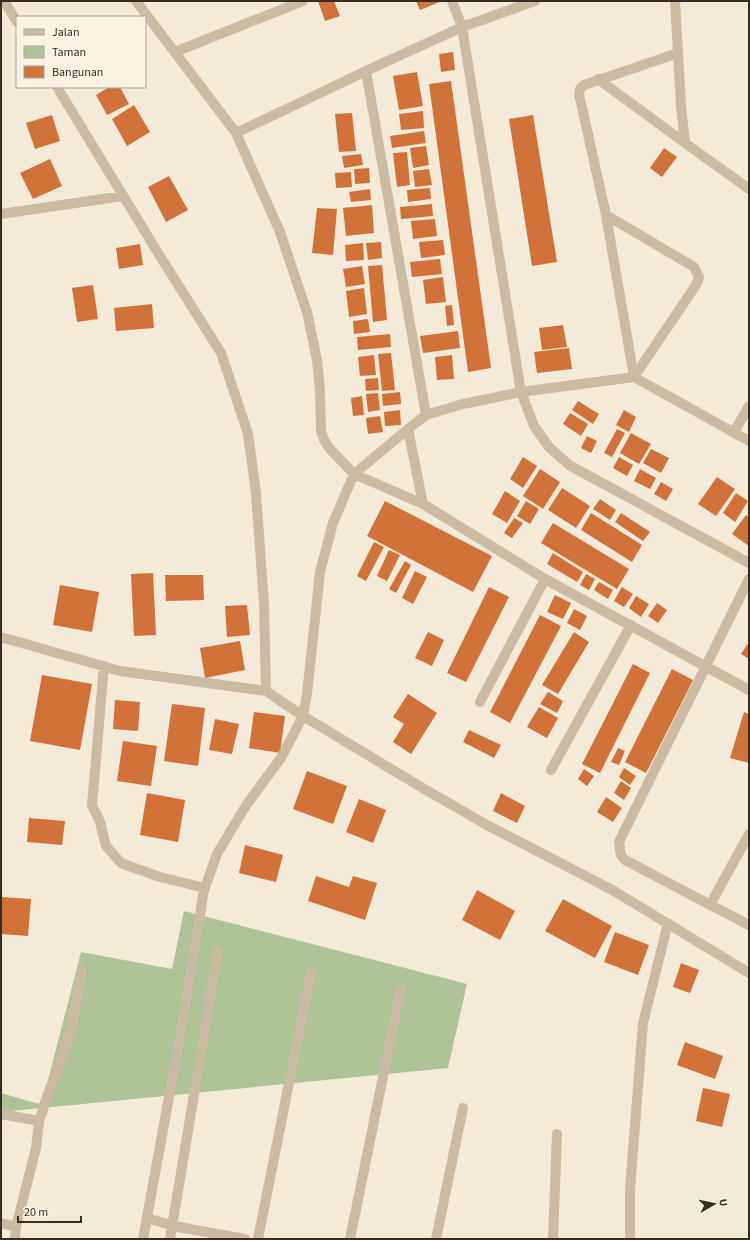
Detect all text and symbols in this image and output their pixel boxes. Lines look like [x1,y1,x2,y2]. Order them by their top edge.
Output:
legend [16,16,146,88]
text: Jalan [52,24,79,41]
text: Taman [52,44,86,61]
text: Bangunan [52,64,103,81]
north arrow [694,1184,734,1224]
scale bar [18,1198,81,1224]
text: U [715,1198,731,1207]
text: 20 m [24,1204,48,1221]

